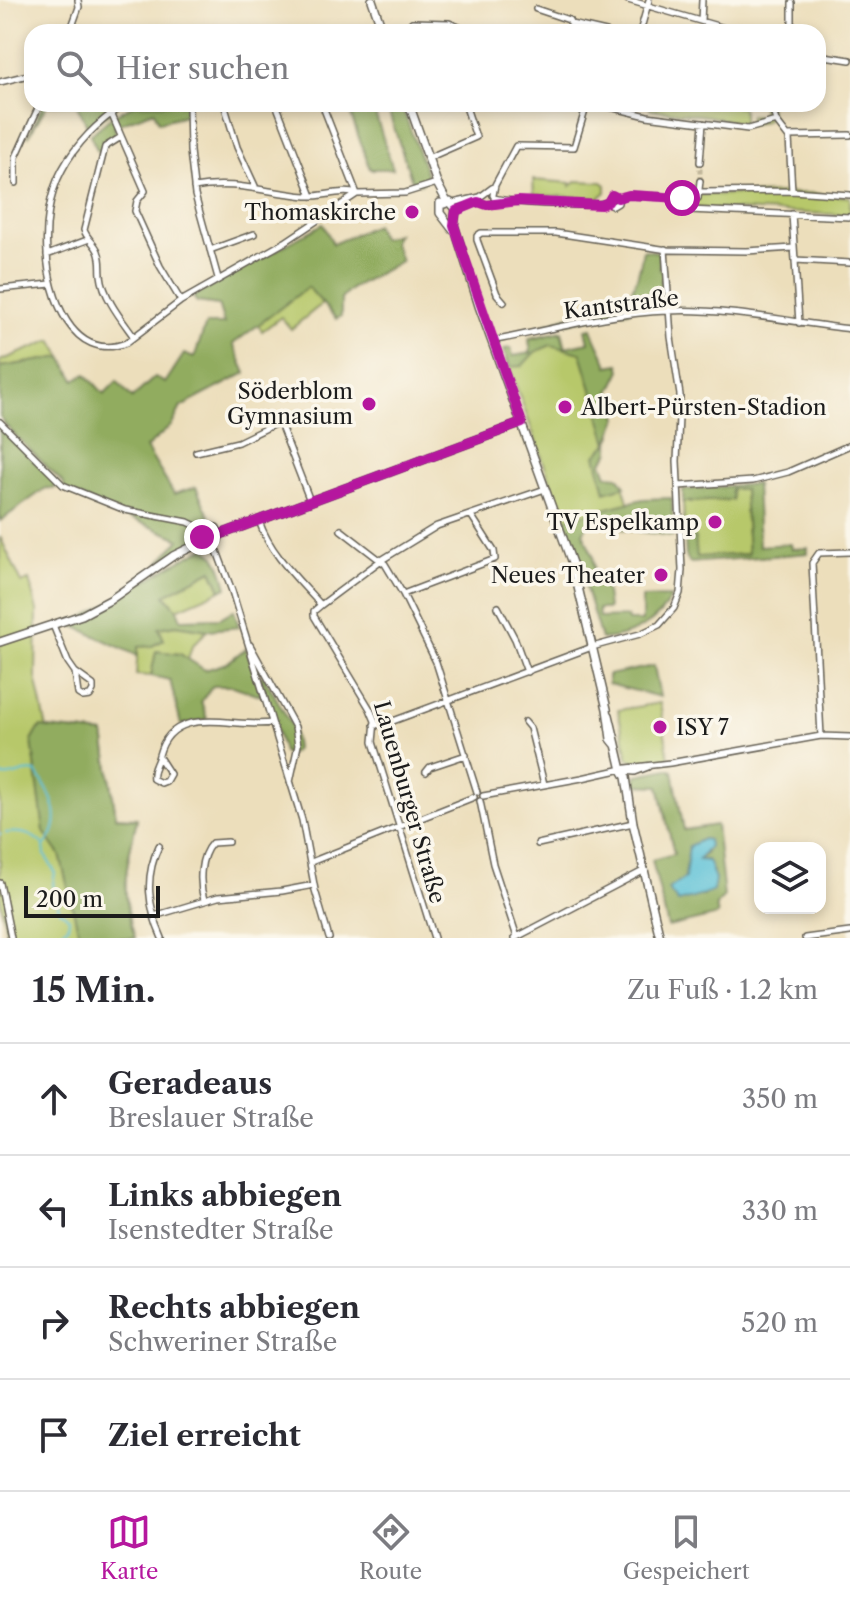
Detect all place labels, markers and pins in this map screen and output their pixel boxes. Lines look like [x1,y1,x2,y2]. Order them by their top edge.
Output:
place label: Thomaskirche [245,199,396,226]
marker: Thomaskirche [403,203,421,221]
place label: Söderblom Gymnasium [227,378,354,430]
place label: Albert-Pürsten-Stadion [580,394,827,421]
marker: Söderblom Gymnasium [360,395,378,413]
marker: Albert-Pürsten-Stadion [556,398,574,416]
place label: TV Espelkamp [547,509,699,536]
marker: TV Espelkamp [706,513,724,531]
place label: Neues Theater [491,562,645,589]
marker: Neues Theater [652,566,670,584]
place label: ISY 7 [676,714,729,741]
marker: ISY 7 [651,718,669,736]

